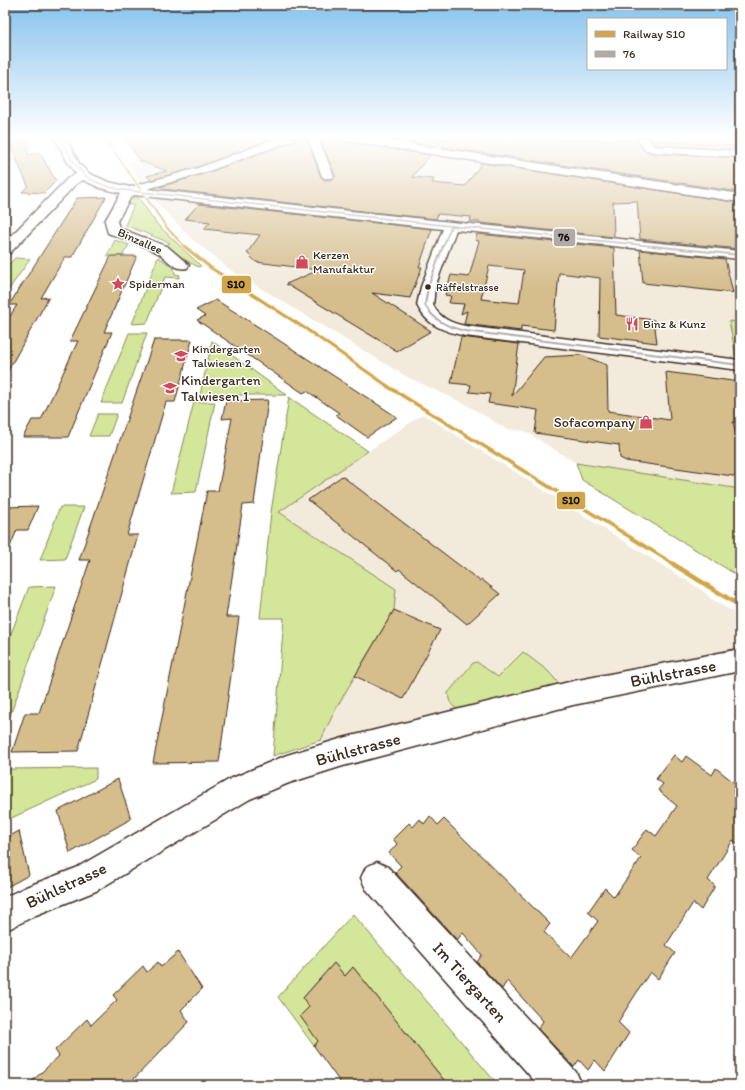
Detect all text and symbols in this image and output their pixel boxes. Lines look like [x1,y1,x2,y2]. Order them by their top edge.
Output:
legend [587,18,727,70]
text: Railway S10 [623,27,685,41]
text: 76 [623,47,635,61]
street label: Binzallee [116,225,165,257]
line badge: 76 [553,228,576,247]
text: 76 [557,231,570,244]
place label: Kerzen Manufaktur [313,248,375,276]
shop icon: Kerzen Manufaktur [294,254,310,270]
line badge: S10 [221,275,252,294]
place icon: Spiderman [110,276,126,292]
place label: Spiderman [129,277,185,291]
text: S10 [227,278,245,291]
place label: Räffelstrasse [436,281,499,294]
marker: Räffelstrasse [423,282,433,292]
restaurant icon: Binz & Kunz [624,316,640,332]
place label: Binz & Kunz [643,317,706,331]
place label: Kindergarten Talwiesen 2 [192,342,261,370]
school or university icon: Kindergarten Talwiesen 2 [173,348,189,364]
place label: Kindergarten Talwiesen 1 [181,372,261,405]
school or university icon: Kindergarten Talwiesen 1 [162,380,178,396]
place label: Sofacompany [554,414,635,431]
shop icon: Sofacompany [638,414,654,430]
line badge: S10 [556,491,586,510]
text: S10 [562,494,580,507]
street label: Bühlstrasse [628,655,718,691]
street label: Bühlstrasse [313,728,403,770]
street label: Bühlstrasse [22,858,110,912]
street label: Im Tiergarten [429,938,512,1027]

